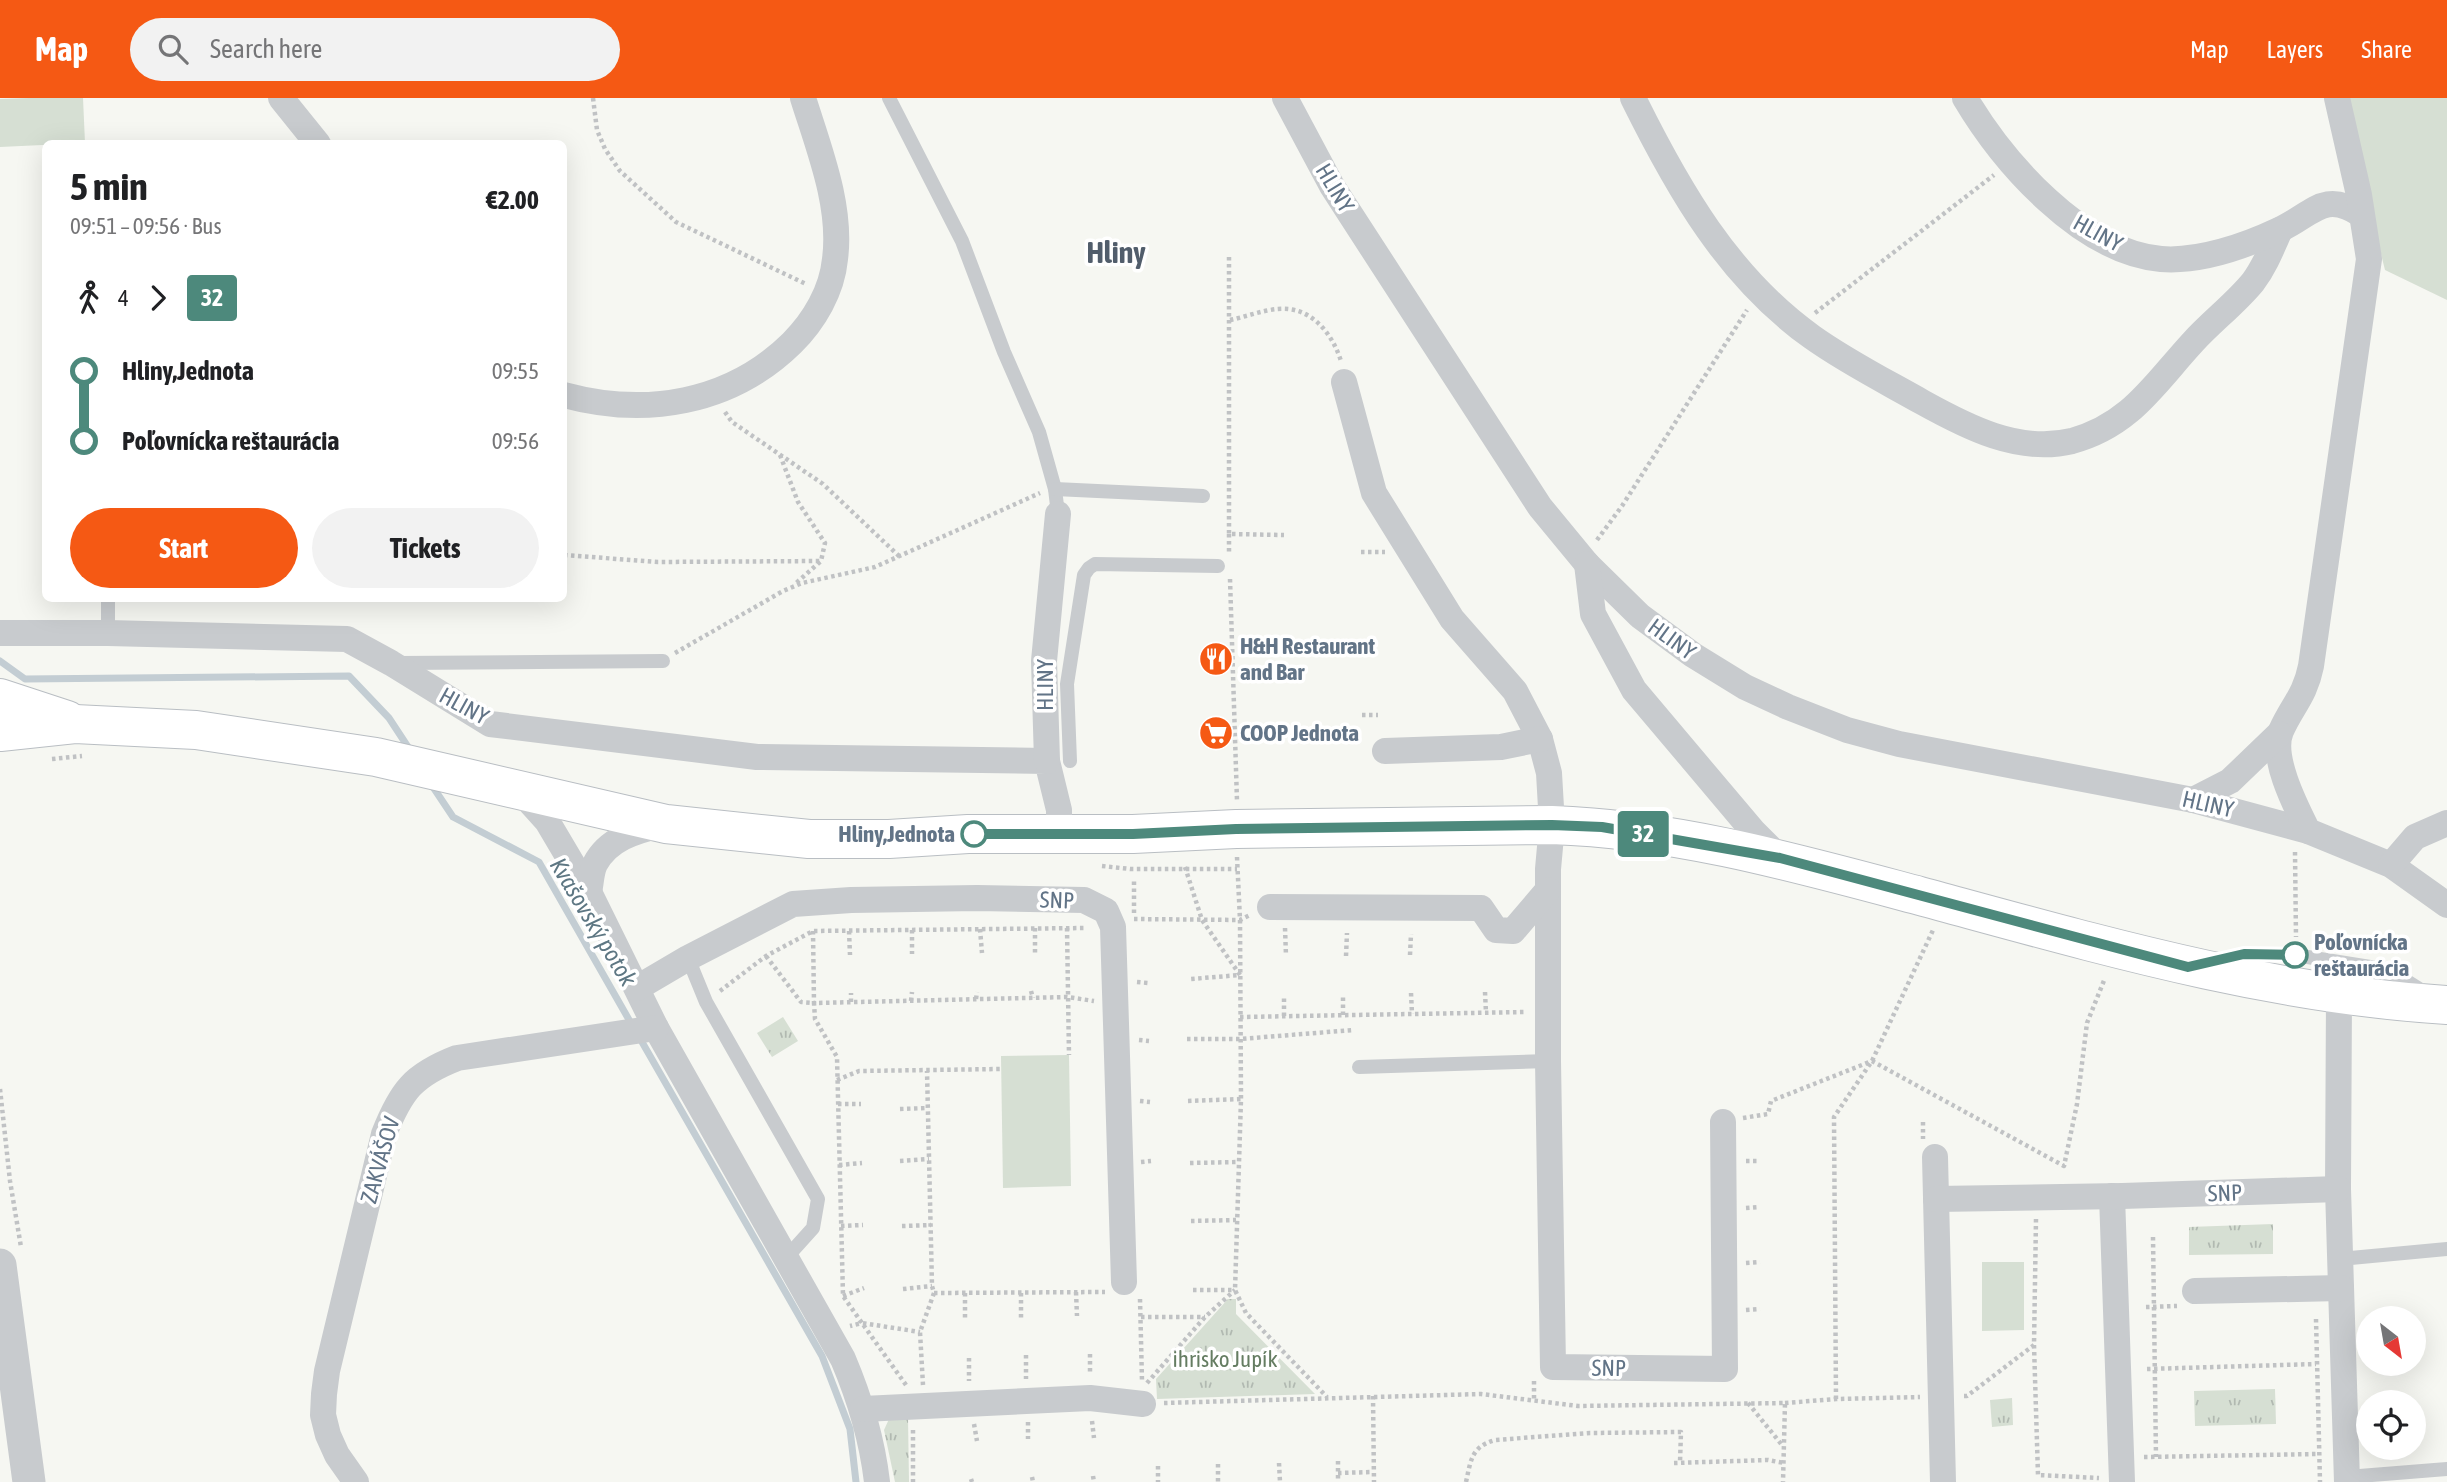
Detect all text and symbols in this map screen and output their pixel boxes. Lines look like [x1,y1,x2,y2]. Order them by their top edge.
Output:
search box [130,18,620,81]
text: Map [35,30,88,68]
icon: search [154,30,192,68]
text: Search here [210,34,322,64]
text: Map [2190,36,2229,63]
text: Layers [2267,36,2323,63]
text: Share [2361,36,2412,63]
street label: HLINY [1310,159,1360,218]
text: 5 min [70,165,148,208]
text: €2.00 [486,185,539,215]
street label: HLINY [2069,209,2128,257]
text: 09:51 – 09:56 · Bus [70,213,222,239]
district label: Hliny [1086,235,1146,269]
icon: walk [70,279,108,317]
icon: forward [139,279,177,317]
text: 32 [201,284,223,311]
text: 4 [118,285,129,311]
text: Hliny,Jednota [122,356,254,386]
text: 09:55 [492,358,539,384]
text: Poľovnícka reštaurácia [122,426,339,456]
text: 09:56 [492,428,539,454]
button: Start [70,508,298,588]
button: Tickets [312,508,539,588]
street label: HLINY [1643,613,1701,665]
place label: H&H Restaurant and Bar [1240,633,1376,685]
restaurant icon: H&H Restaurant and Bar [1197,640,1235,678]
street label: HLINY [1032,658,1058,711]
street label: HLINY [435,682,494,730]
supermarket icon: COOP Jednota [1197,714,1235,752]
place label: COOP Jednota [1240,720,1359,746]
street label: HLINY [2180,785,2237,823]
line badge: 32 [1612,811,1674,857]
text: 32 [1632,820,1654,847]
place label: Hliny,Jednota [838,821,955,847]
marker: Hliny,Jednota [961,821,987,847]
water label: Kvašovský potok [545,853,642,991]
street label: SNP [1039,886,1075,914]
place label: Poľovnícka reštaurácia [2314,929,2410,981]
marker: Poľovnícka reštaurácia [2282,942,2308,968]
street label: ZAKVÁŠOV [355,1113,405,1206]
street label: SNP [2207,1179,2243,1207]
north arrow [2356,1306,2426,1376]
map controls [2356,1306,2426,1460]
park label: ihrisko Jupík [1172,1346,1278,1372]
street label: SNP [1592,1355,1626,1381]
button: locate [2356,1390,2426,1460]

